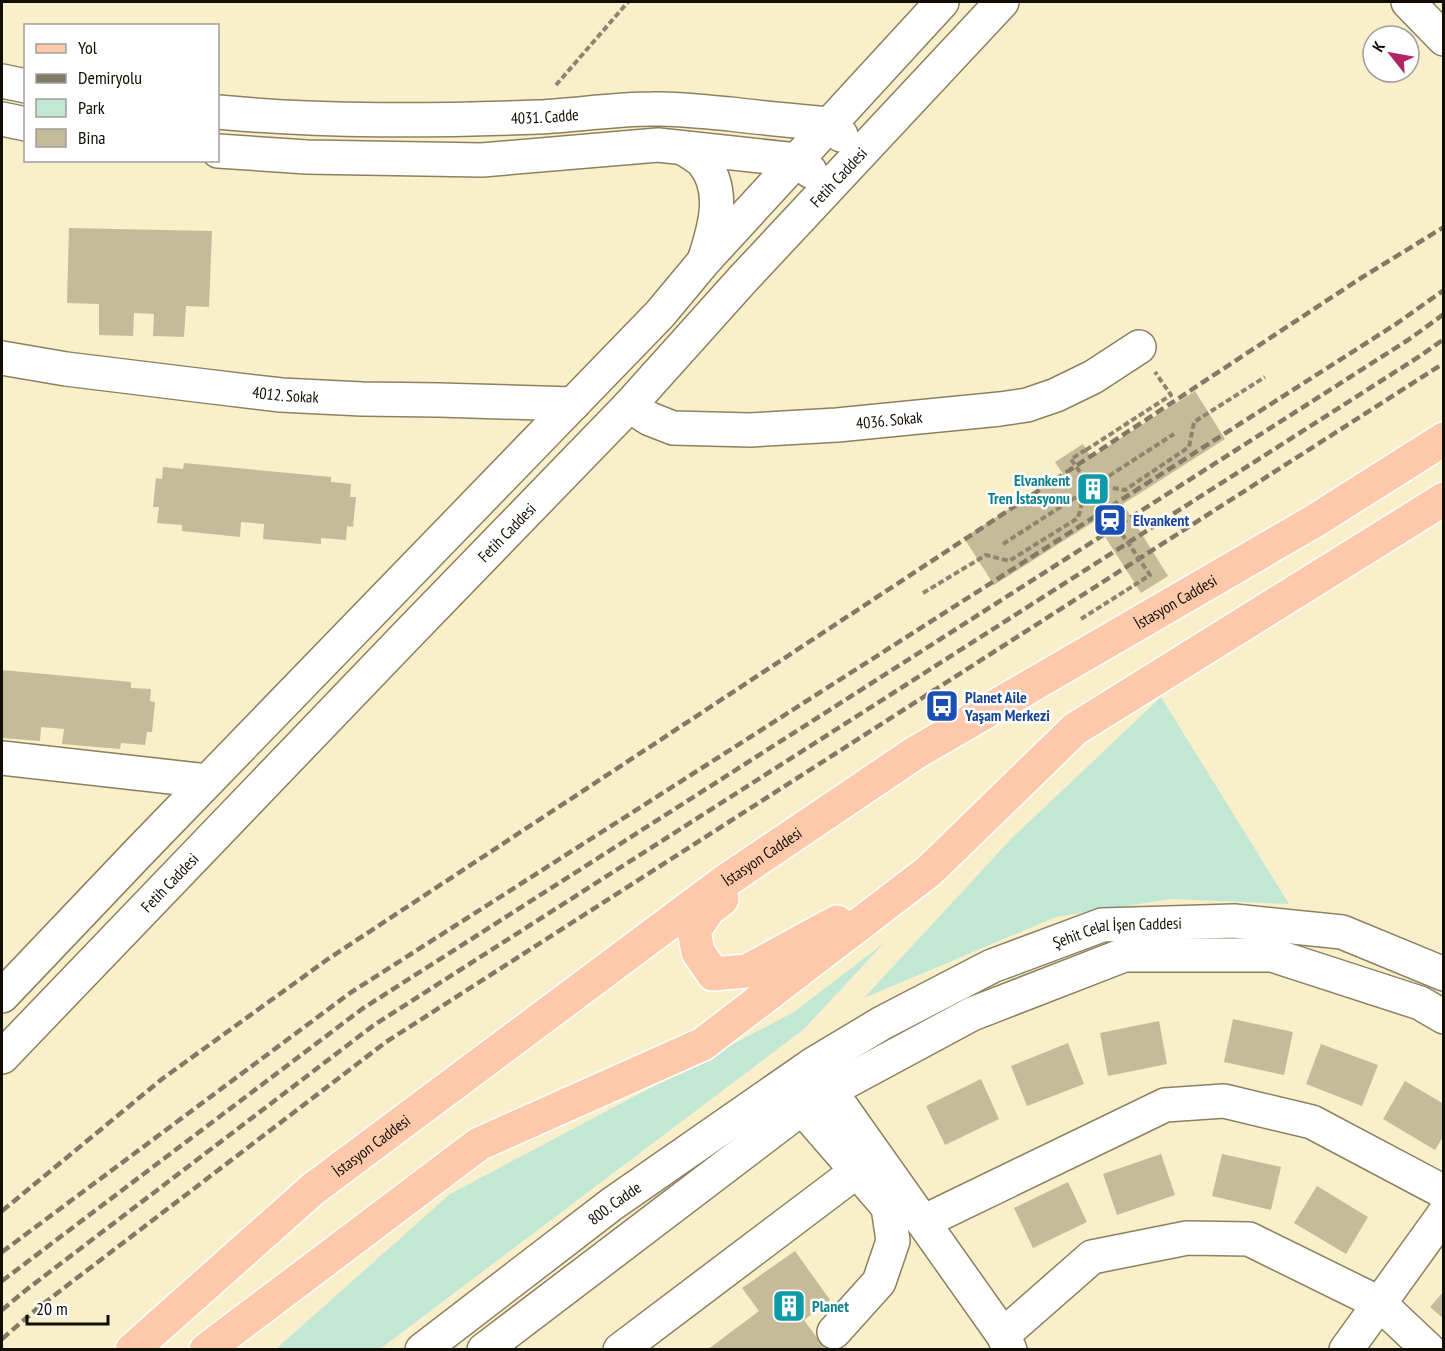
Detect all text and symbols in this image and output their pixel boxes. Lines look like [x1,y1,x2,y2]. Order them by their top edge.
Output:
legend [24,24,219,162]
north arrow [1361,24,1421,84]
text: Yol [78,36,98,59]
text: K [1367,37,1389,55]
text: Demiryolu [78,66,142,89]
text: Park [78,96,105,119]
street label: 4031. Cadde [510,104,580,128]
text: Bina [78,126,106,149]
street label: Fetih Caddesi [806,143,871,211]
street label: 4012. Sokak [251,382,320,407]
street label: 4036. Sokak [855,407,924,433]
place label: Elvankent Tren İstasyonu [988,470,1070,508]
building icon: Elvankent Tren İstasyonu [1075,471,1111,507]
street label: Fetih Caddesi [474,499,540,566]
station icon: Elvankent [1092,502,1128,538]
place label: Elvankent [1133,510,1189,530]
street label: İstasyon Caddesi [1131,570,1220,633]
place label: Planet Aile Yaşam Merkezi [964,687,1050,725]
bus stop icon: Planet Aile Yaşam Merkezi [924,688,960,724]
street label: İstasyon Caddesi [718,822,806,890]
street label: Fetih Caddesi [137,849,203,916]
street label: Şehit Celal İşen Caddesi [1050,913,1182,953]
street label: İstasyon Caddesi [329,1110,414,1181]
street label: 800. Cadde [584,1177,645,1229]
scale bar [27,1288,108,1326]
building icon: Planet [771,1288,807,1324]
place label: Planet [812,1296,849,1316]
text: 20 m [36,1297,68,1320]

